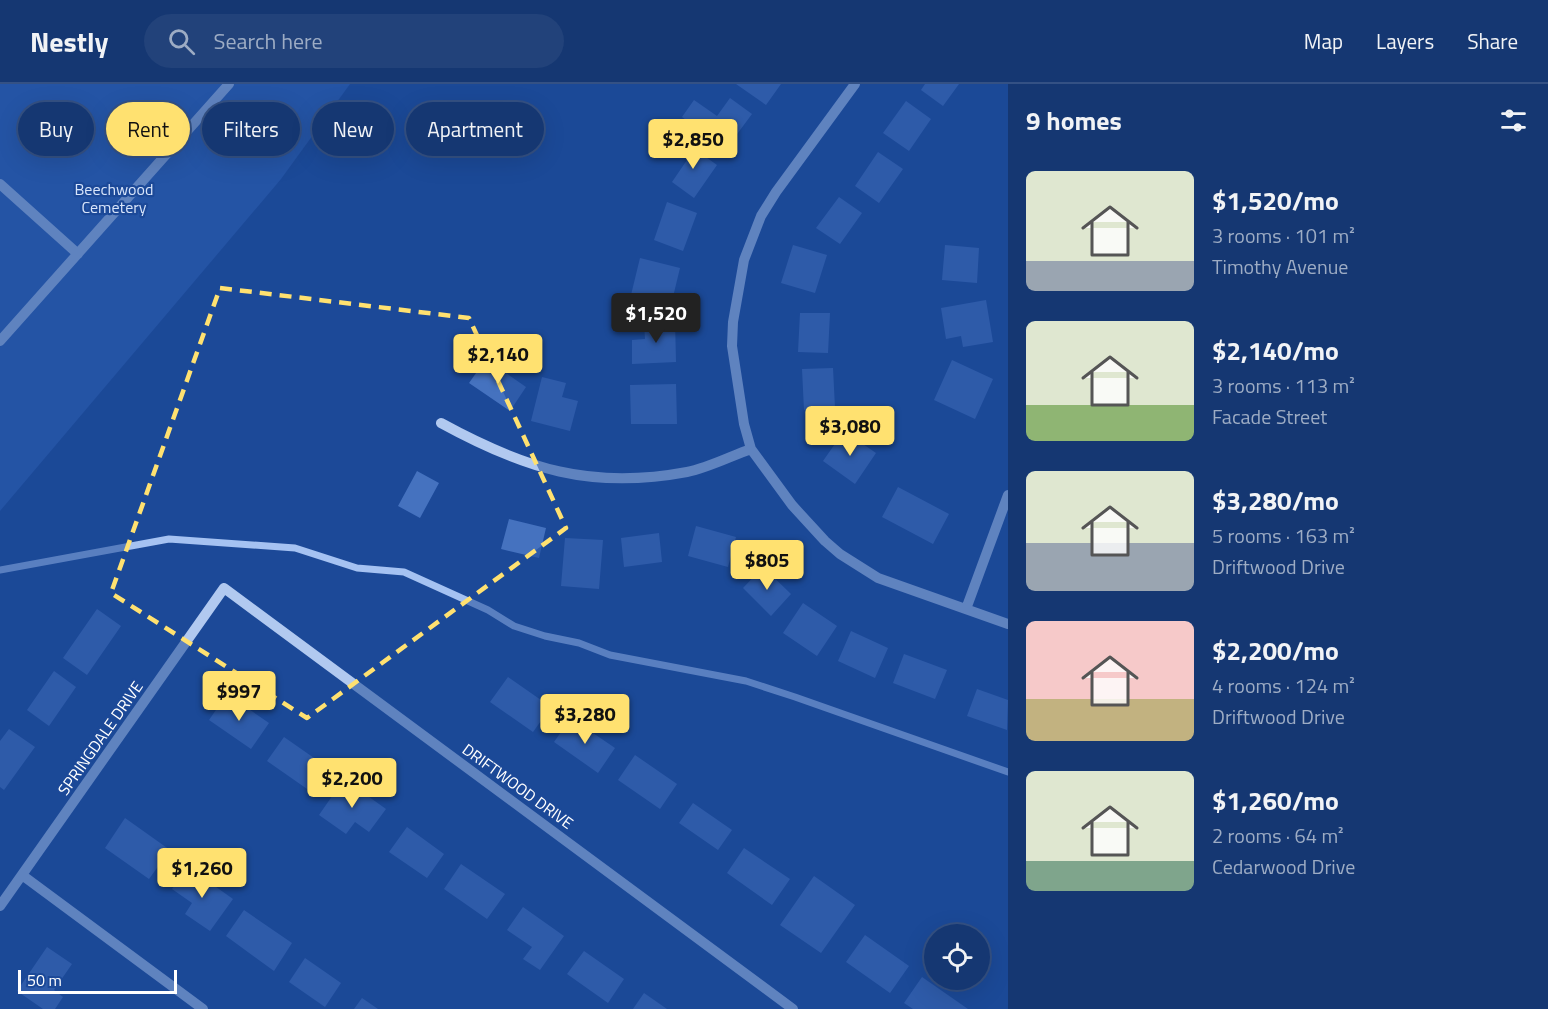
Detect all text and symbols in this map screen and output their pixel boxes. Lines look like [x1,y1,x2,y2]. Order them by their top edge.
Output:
search box [144,14,564,68]
text: Nestly [30,20,108,63]
text: Search here [213,24,323,58]
icon: search [165,25,198,58]
text: Map [1304,25,1343,57]
text: Layers [1376,25,1434,57]
text: Share [1467,25,1518,57]
text: 9 homes [1026,101,1122,140]
chip: Buy [18,102,94,156]
chip: Rent [106,102,190,156]
chip: Filters [202,102,300,156]
chip: New [312,102,394,156]
chip: Apartment [406,102,544,156]
icon: filters [1497,104,1530,137]
pin: $2,850 [644,119,742,170]
text: $2,850 [662,123,724,154]
park label: Beechwood Cemetery [75,177,153,219]
text: $1,520/mo [1212,181,1339,220]
icon: home [1074,195,1146,267]
text: 3 rooms · 101 m² [1212,220,1355,251]
text: Timothy Avenue [1212,251,1348,282]
pin: $1,520 [607,293,705,344]
text: $1,520 [625,297,687,328]
text: $2,140/mo [1212,331,1339,370]
pin: $2,140 [449,334,547,385]
text: $2,140 [467,338,529,369]
icon: home [1074,345,1146,417]
text: 3 rooms · 113 m² [1212,370,1355,401]
text: Facade Street [1212,401,1327,432]
pin: $3,080 [801,406,899,457]
text: $3,080 [819,410,881,441]
text: $3,280/mo [1212,481,1339,520]
icon: home [1074,495,1146,567]
text: 5 rooms · 163 m² [1212,520,1355,551]
pin: $805 [731,540,803,591]
text: $805 [745,544,789,575]
text: Driftwood Drive [1212,551,1345,582]
text: $2,200/mo [1212,631,1339,670]
icon: home [1074,645,1146,717]
text: 4 rooms · 124 m² [1212,670,1355,701]
pin: $997 [203,671,275,722]
text: $997 [217,675,261,706]
street label: SPRINGDALE DRIVE [52,676,149,800]
pin: $3,280 [536,694,634,745]
text: $3,280 [554,698,616,729]
text: Driftwood Drive [1212,701,1345,732]
street label: DRIFTWOOD DRIVE [457,737,579,835]
pin: $2,200 [303,758,401,809]
text: $2,200 [321,762,383,793]
text: $1,260/mo [1212,781,1339,820]
icon: home [1074,795,1146,867]
text: 2 rooms · 64 m² [1212,820,1344,851]
pin: $1,260 [153,848,251,899]
text: Cedarwood Drive [1212,851,1355,882]
text: $1,260 [171,852,233,883]
map controls [924,924,990,990]
button: locate [924,924,990,990]
scale bar [18,967,177,994]
text: 50 m [27,968,62,992]

